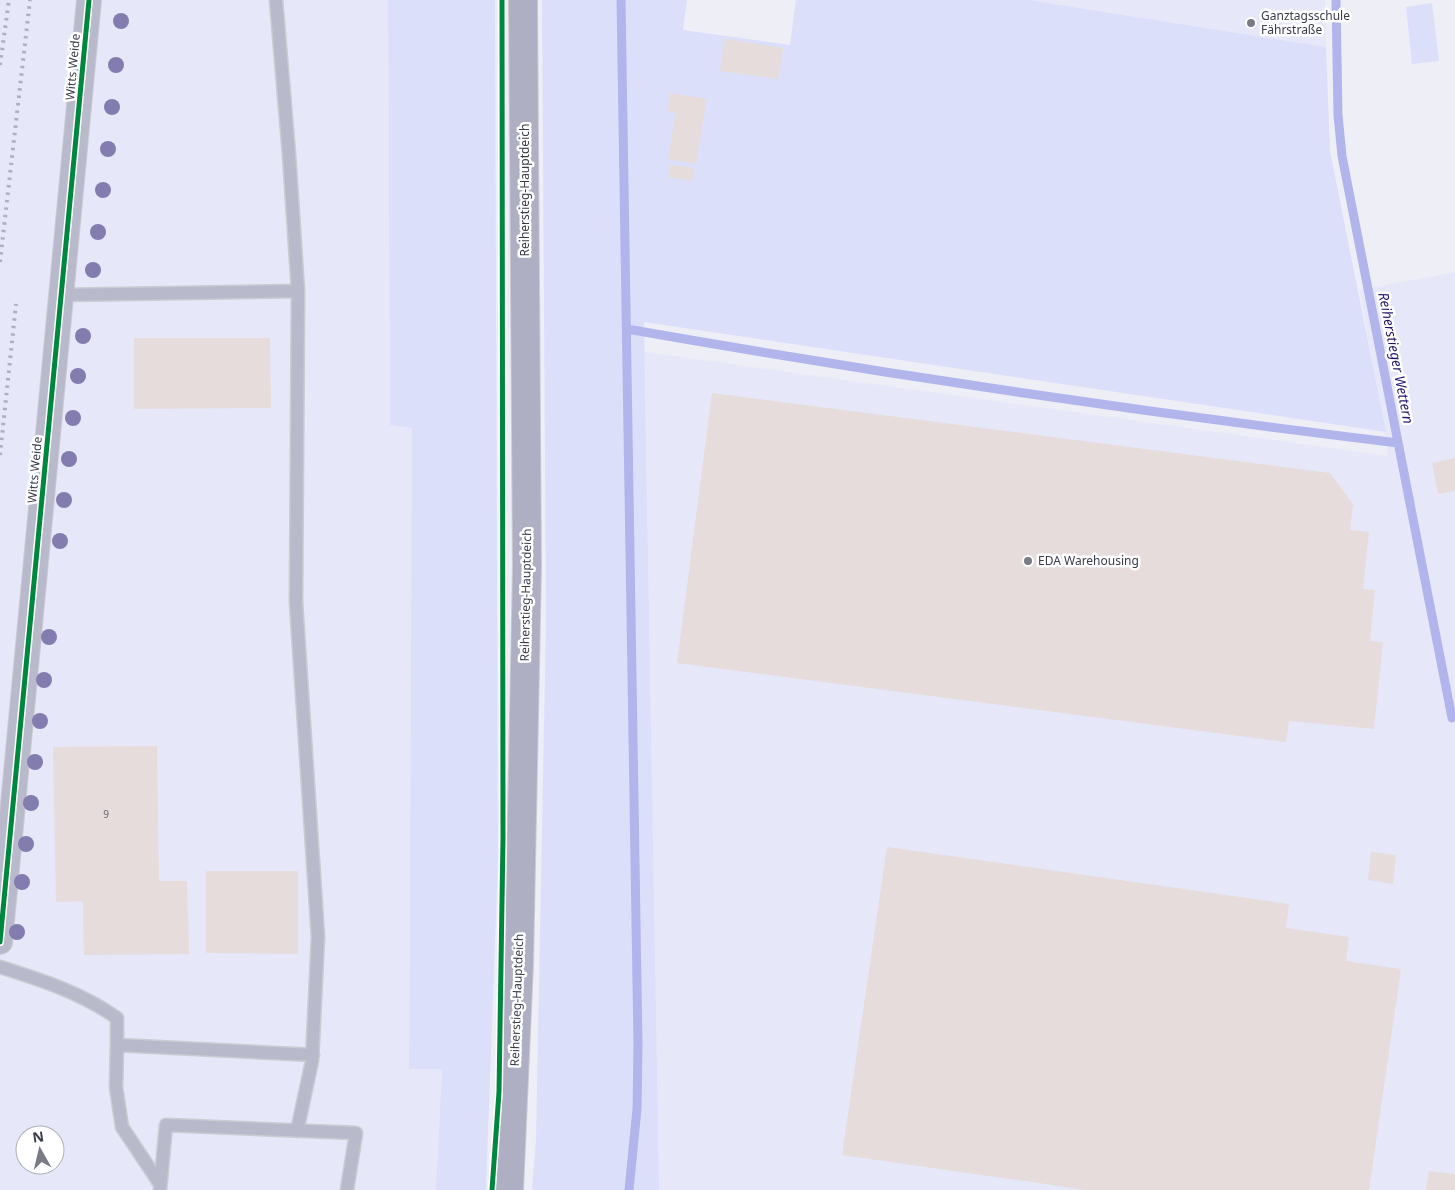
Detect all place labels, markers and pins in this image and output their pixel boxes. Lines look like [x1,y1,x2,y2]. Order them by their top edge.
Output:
place label: Ganztagsschule Fährstraße [1261,7,1350,38]
marker: Ganztagsschule Fährstraße [1245,17,1257,29]
place label: EDA Warehousing [1038,552,1139,569]
marker: EDA Warehousing [1022,555,1034,567]

